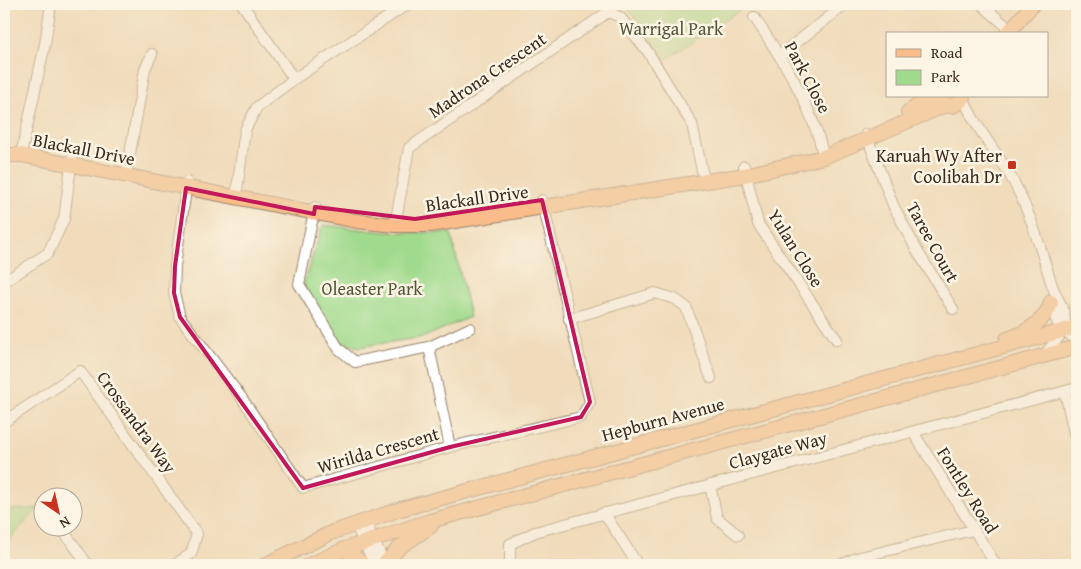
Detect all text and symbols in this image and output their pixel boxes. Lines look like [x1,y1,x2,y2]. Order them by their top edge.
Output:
park label: Warrigal Park [619,15,724,42]
street label: Madrona Crescent [423,25,552,125]
legend [886,32,1048,98]
street label: Park Close [778,36,838,118]
text: Road [931,42,962,63]
text: Park [931,66,960,87]
street label: Blackall Drive [31,126,137,172]
place label: Karuah Wy After Coolibah Dr [876,142,1003,190]
marker: Karuah Wy After Coolibah Dr [1006,159,1018,171]
street label: Blackall Drive [424,177,530,219]
street label: Taree Court [900,197,967,288]
street label: Yulan Close [761,204,831,292]
park label: Oleaster Park [321,275,423,302]
street label: Crossandra Way [91,365,183,479]
street label: Hepburn Avenue [599,390,727,448]
street label: Wirilda Crescent [314,420,443,480]
street label: Claygate Way [726,424,830,476]
street label: Fontley Road [931,441,1006,539]
north arrow [32,486,82,536]
text: N [55,512,75,534]

